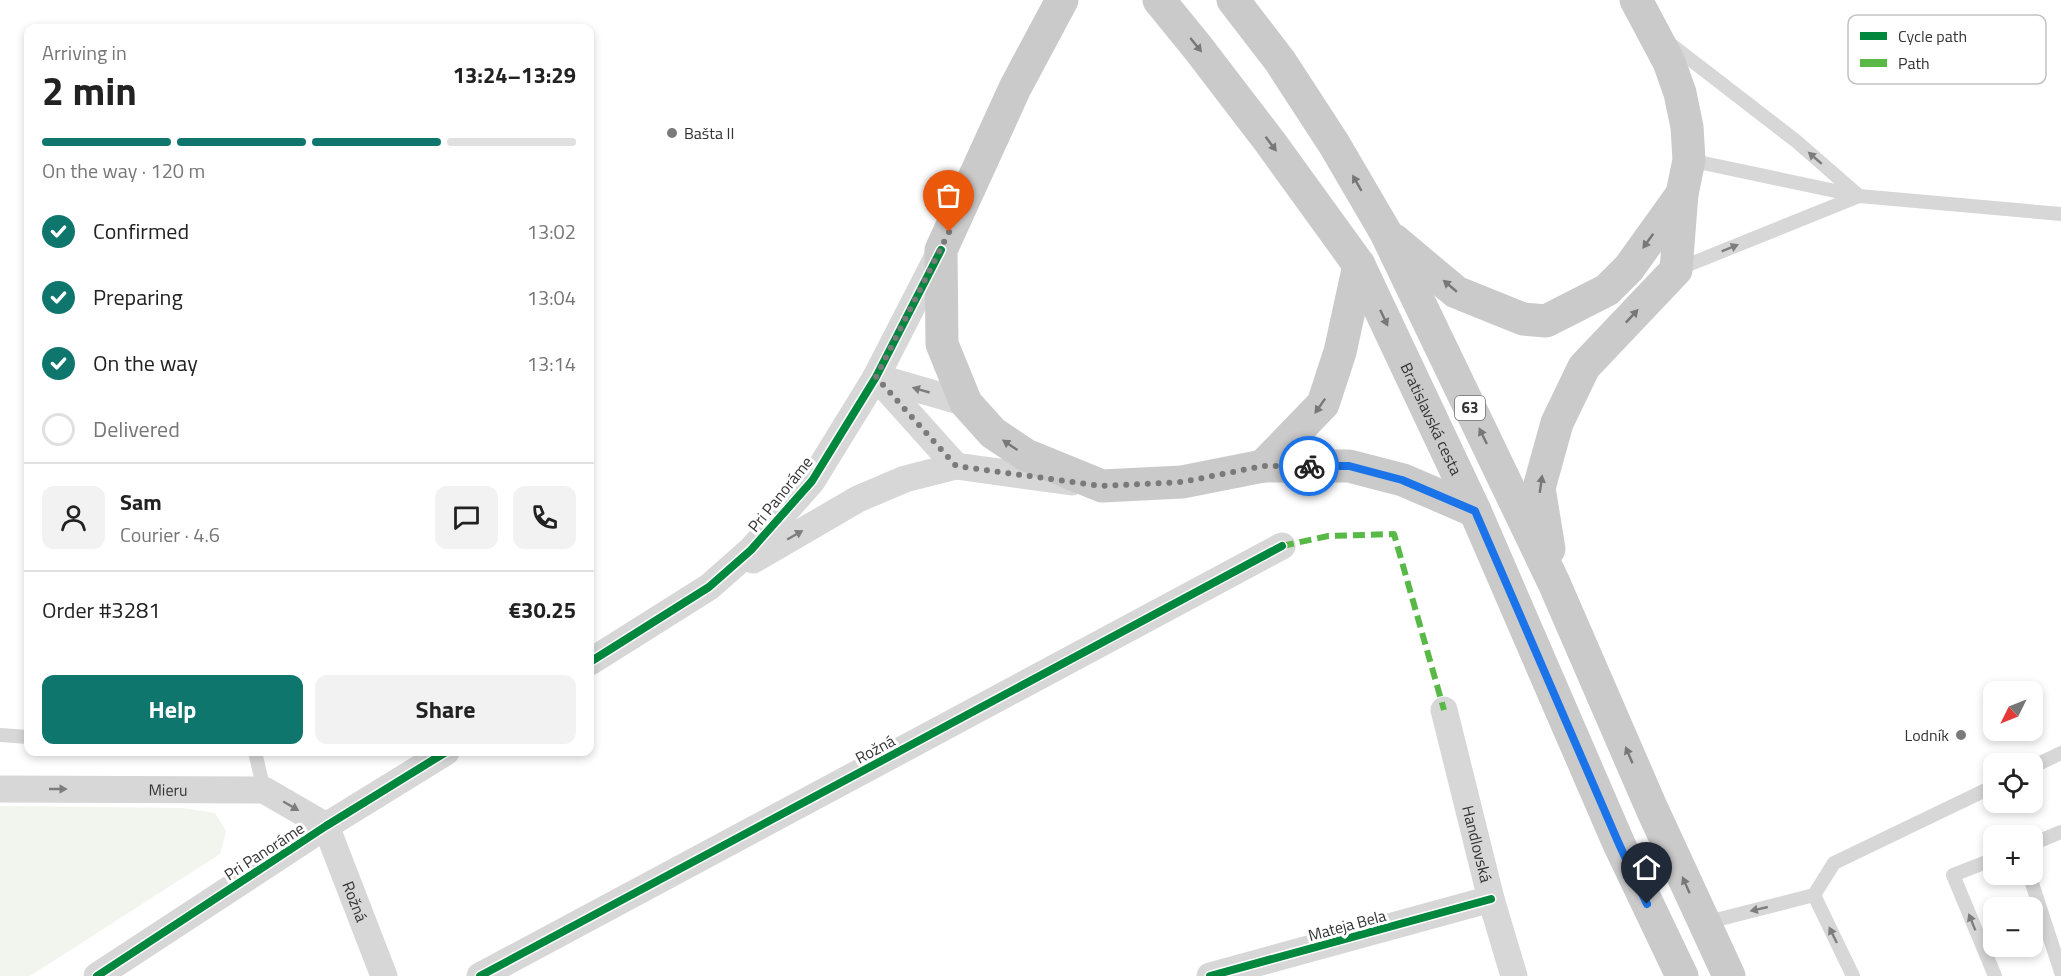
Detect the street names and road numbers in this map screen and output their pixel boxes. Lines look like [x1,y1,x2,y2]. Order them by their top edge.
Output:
street label: Bratislavská cesta [1395,358,1468,479]
road number: 63 [1455,396,1485,420]
street label: Pri Panoráme [742,451,818,537]
street label: Rožná [851,729,899,769]
street label: Mieru [148,778,188,802]
street label: Handlovská [1456,803,1498,885]
street label: Pri Panoráme [219,816,309,886]
street label: Rožná [336,878,374,925]
street label: Mateja Bela [1305,903,1389,947]

